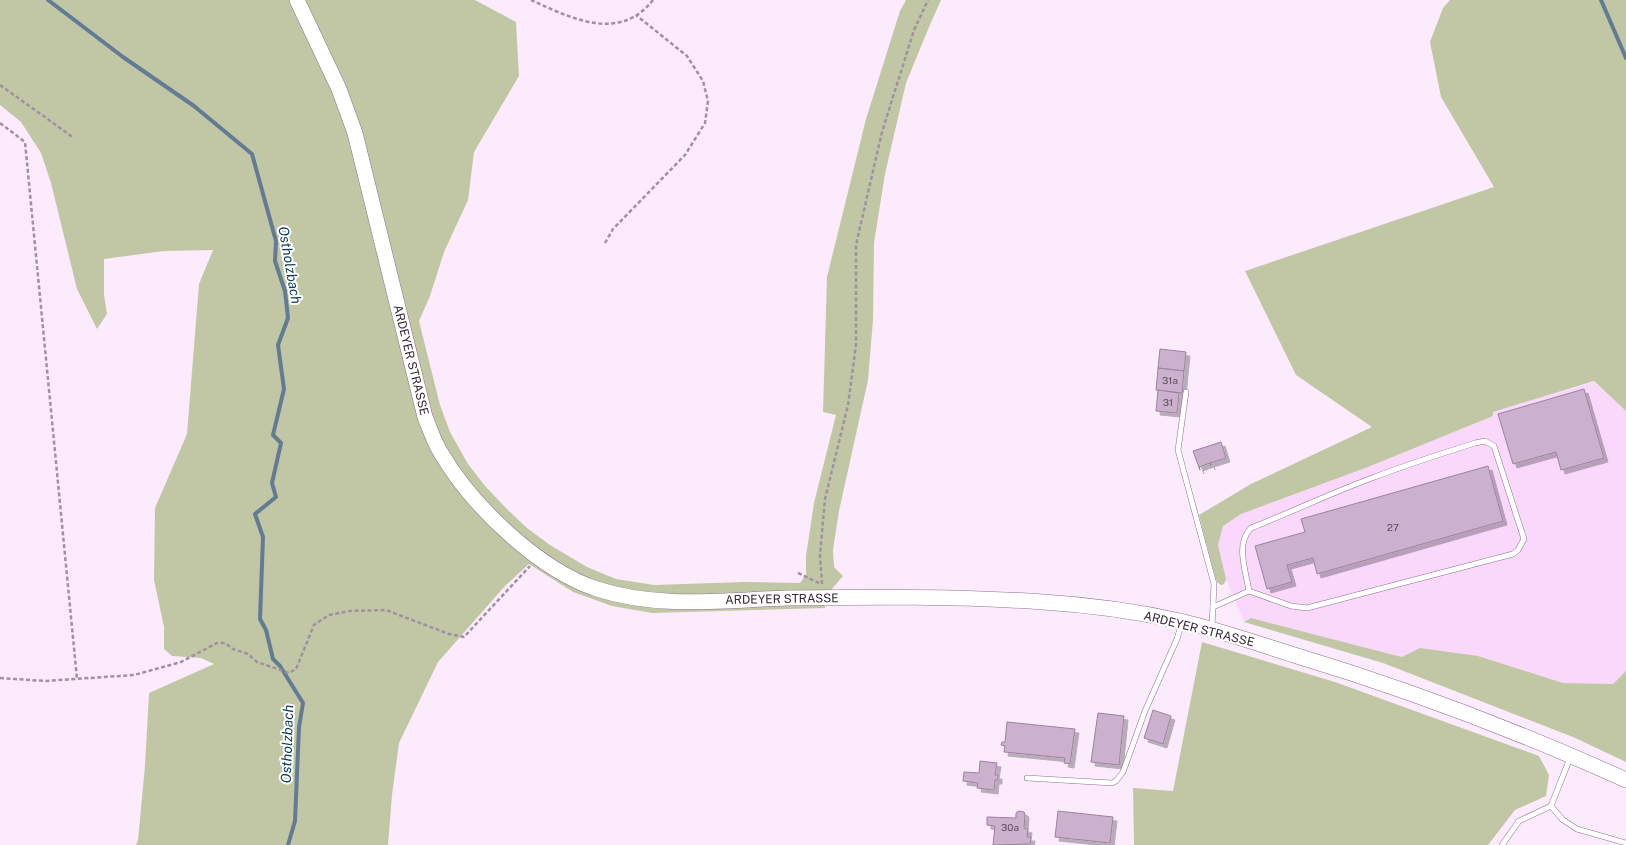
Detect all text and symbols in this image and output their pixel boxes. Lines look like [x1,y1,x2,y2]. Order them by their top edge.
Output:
water label: Ostholzbach [275,225,305,305]
street label: ARDEYER STRASSE [390,303,432,417]
house number: 31a [1162,374,1178,386]
house number: 31 [1163,396,1173,408]
house number: 27 [1387,521,1399,533]
street label: ARDEYER STRASSE [725,591,839,607]
street label: ARDEYER STRASSE [1142,608,1256,650]
water label: Ostholzbach [278,704,296,784]
house number: 30a [1001,821,1019,833]

